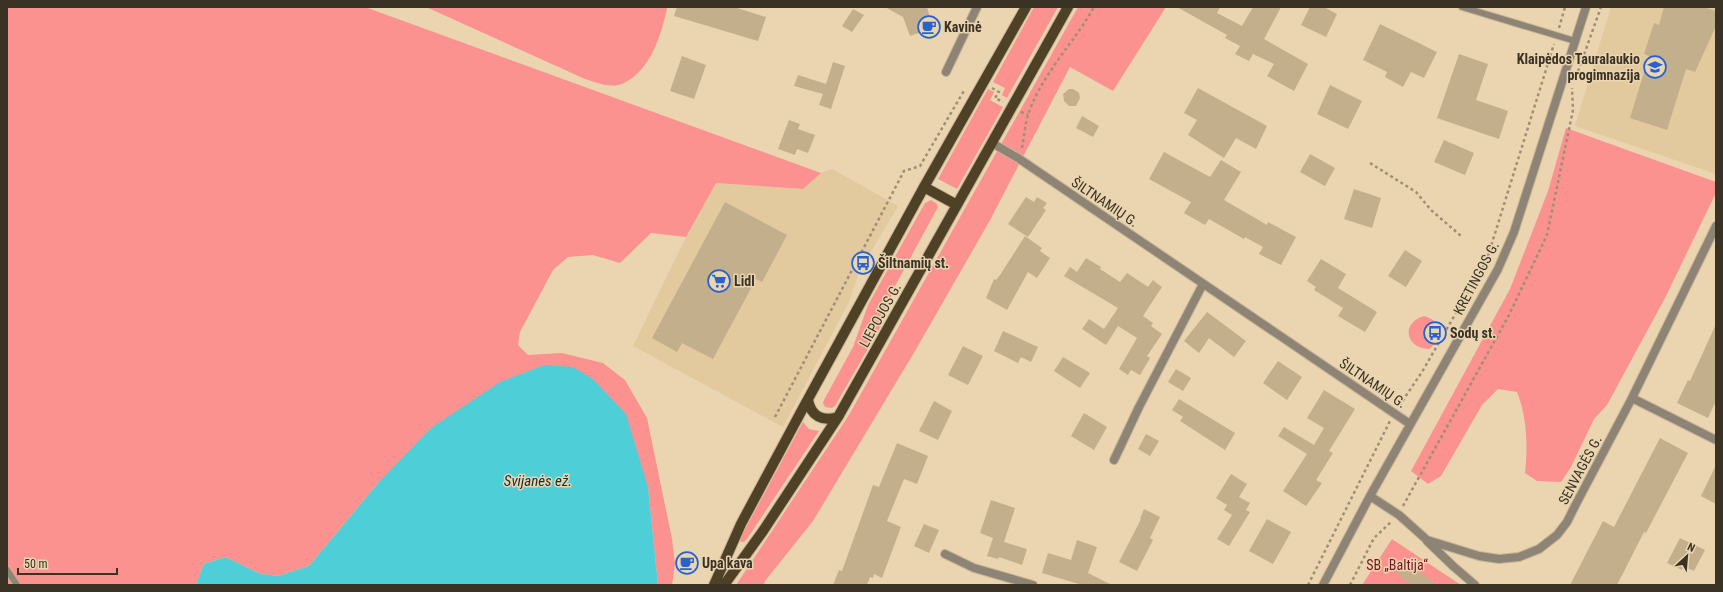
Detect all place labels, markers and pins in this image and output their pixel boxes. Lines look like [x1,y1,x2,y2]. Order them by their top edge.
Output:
cafe icon: Kavinė [916,14,942,40]
place label: Kavinė [944,19,982,35]
place label: Klaipėdos Tauralaukio progimnazija [1517,51,1640,83]
school or university icon: Klaipėdos Tauralaukio progimnazija [1642,54,1668,80]
bus stop icon: Šiltnamių st. [850,250,876,276]
place label: Šiltnamių st. [878,254,949,271]
supermarket icon: Lidl [706,268,732,294]
place label: Lidl [734,273,755,289]
bus stop icon: Sodų st. [1422,320,1448,346]
place label: Sodų st. [1450,325,1496,341]
cafe icon: Upa kava [674,550,700,576]
place label: Upa kava [702,555,753,571]

